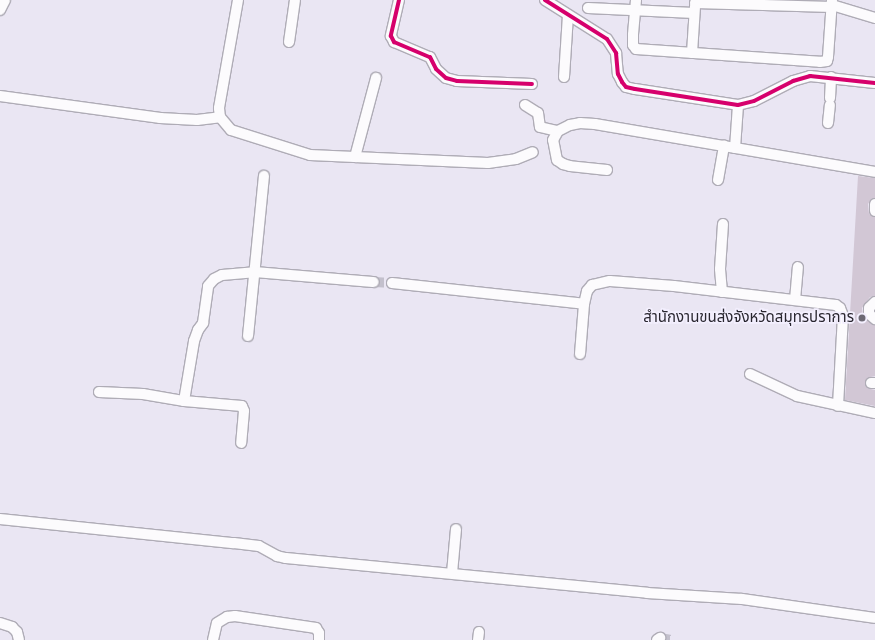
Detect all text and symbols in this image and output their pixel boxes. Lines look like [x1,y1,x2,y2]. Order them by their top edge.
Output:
place label: สำนักงานขนส่งจังหวัดสมุทรปราการ [643,309,854,327]
marker: สำนักงานขนส่งจังหวัดสมุทรปราการ [857,313,867,323]

